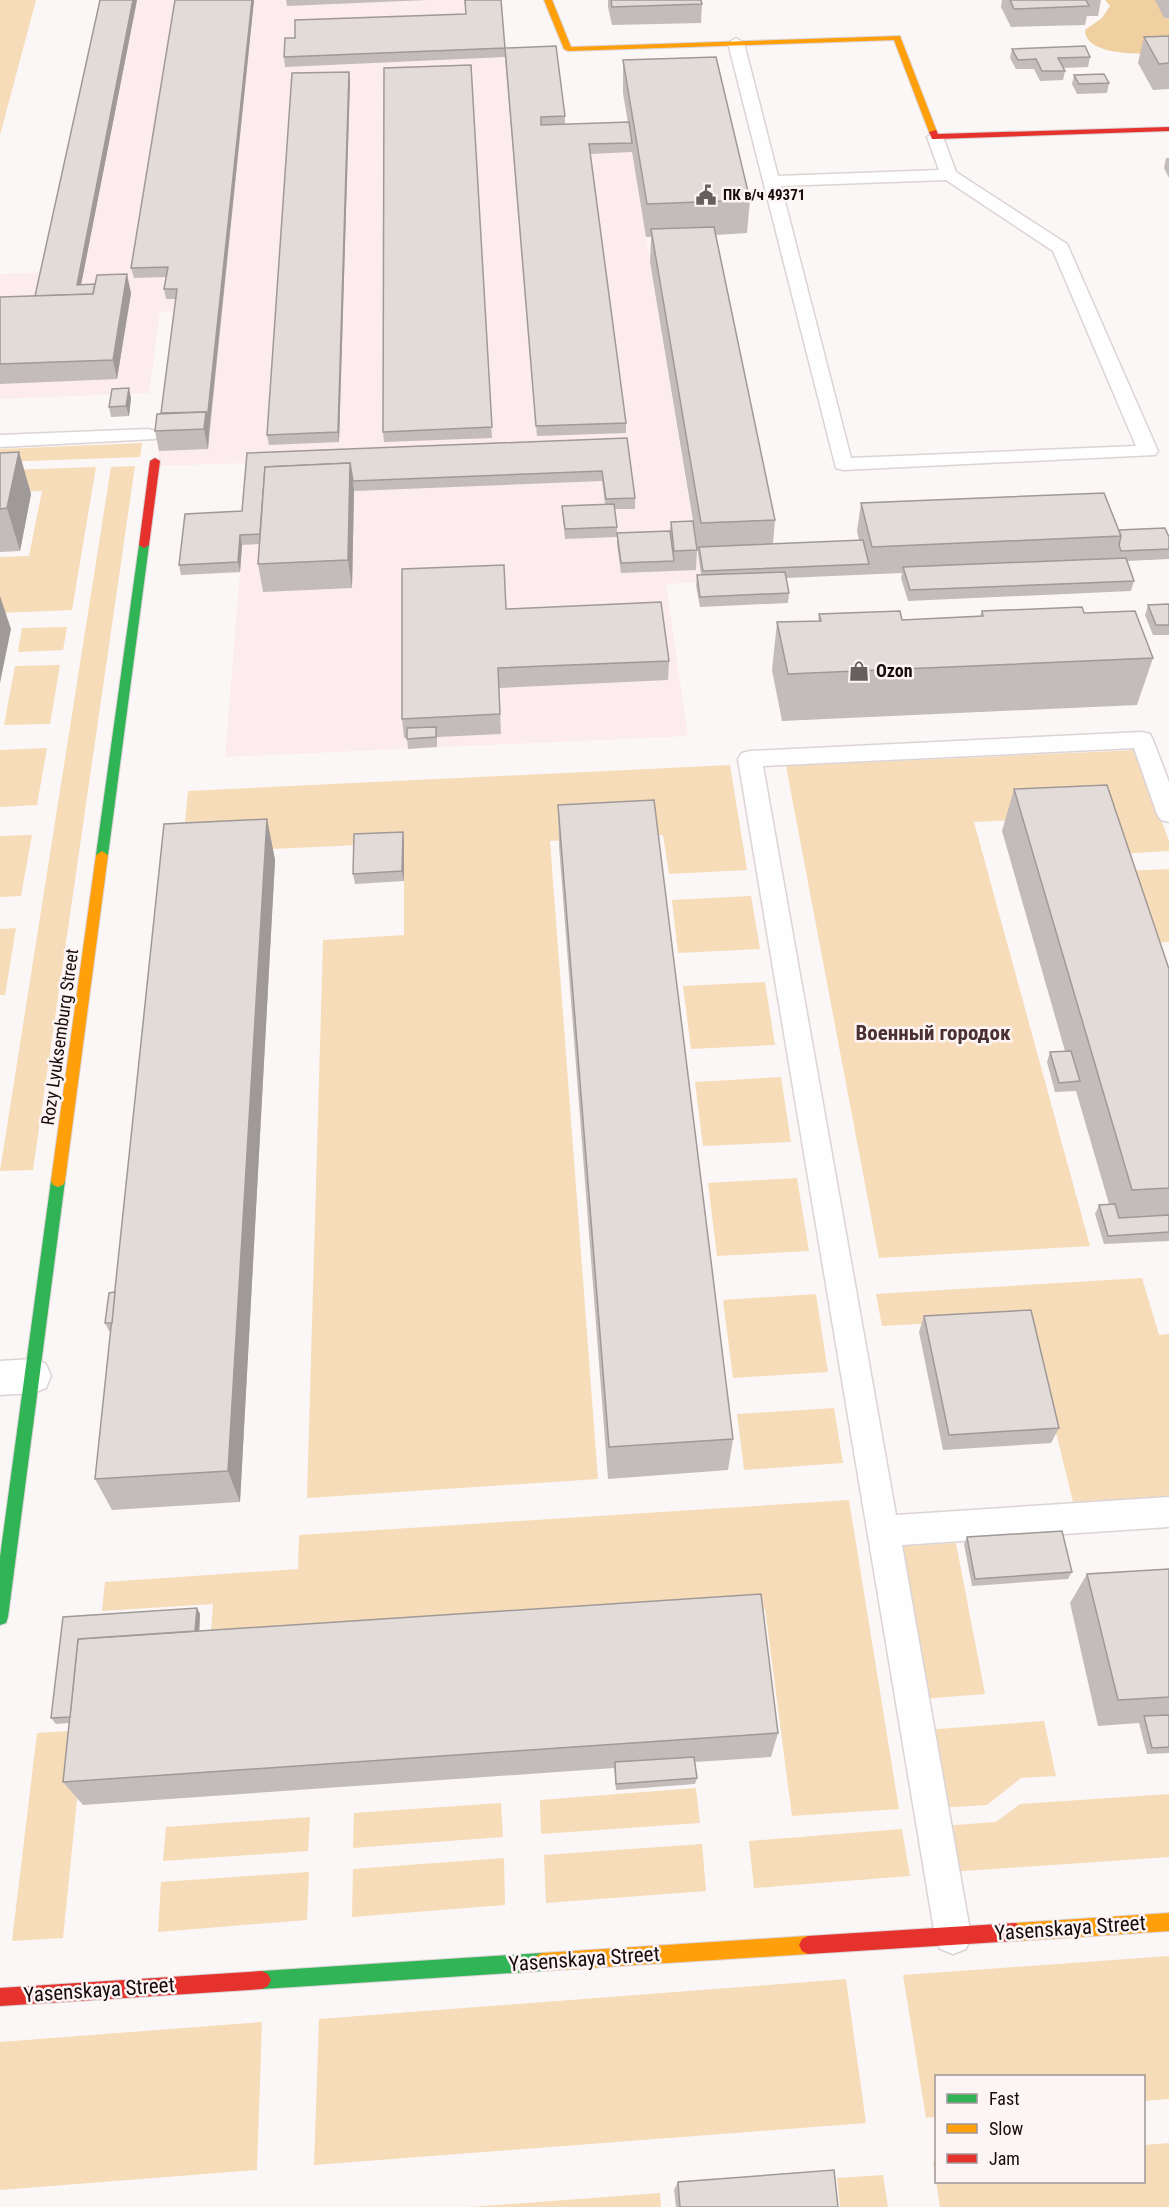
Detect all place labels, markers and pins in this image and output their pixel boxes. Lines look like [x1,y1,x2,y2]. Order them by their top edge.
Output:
public building icon: ПК в/ч 49371 [694,183,718,207]
place label: ПК в/ч 49371 [723,186,805,204]
shop icon: Ozon [847,659,871,683]
place label: Ozon [876,660,913,681]

